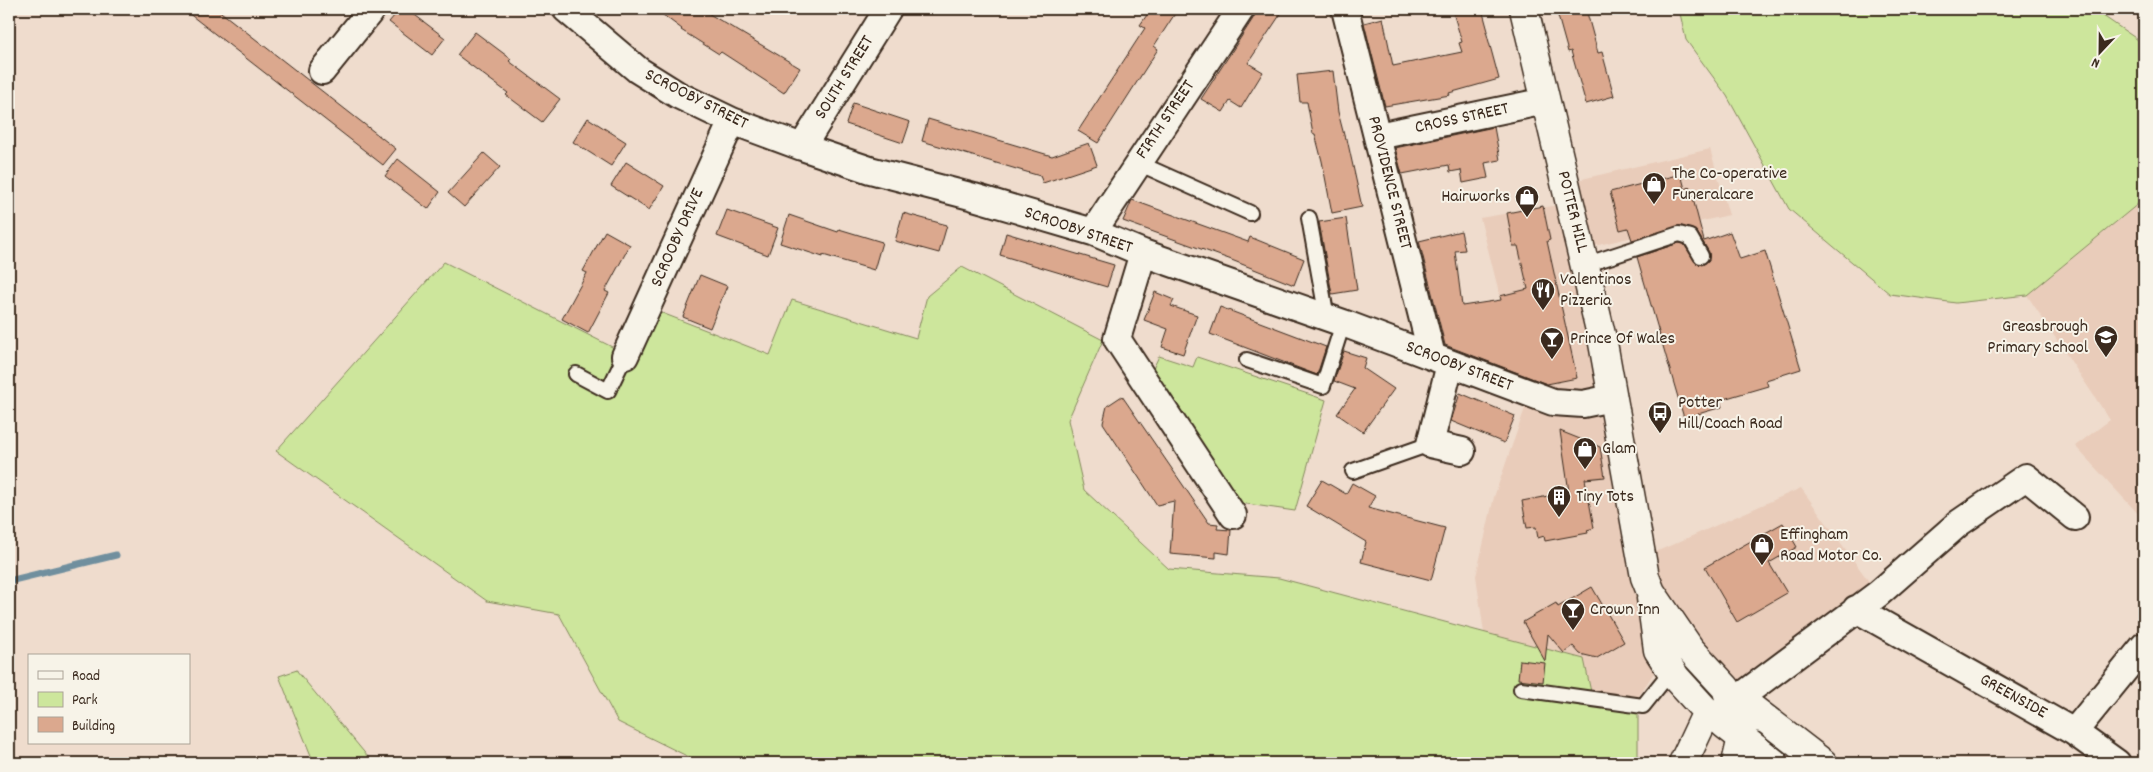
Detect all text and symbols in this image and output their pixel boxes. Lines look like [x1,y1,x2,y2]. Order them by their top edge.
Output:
north arrow [2076,28,2126,78]
street label: SOUTH STREET [809,31,881,125]
text: N [2089,52,2103,73]
street label: SCROOBY STREET [640,63,752,137]
street label: FIRTH STREET [1130,76,1202,164]
street label: CROSS STREET [1413,97,1511,141]
street label: PROVIDENCE STREET [1360,114,1418,252]
place label: The Co-operative Funeralcare [1672,162,1787,208]
street label: POTTER HILL [1550,168,1594,256]
shop icon: The Co-operative Funeralcare [1641,171,1667,205]
shop icon: Hairworks [1514,184,1540,218]
street label: SCROOBY DRIVE [645,185,711,291]
place label: Hairworks [1441,185,1510,210]
street label: SCROOBY STREET [1021,201,1135,261]
place label: Valentinos Pizzeria [1560,268,1631,314]
restaurant icon: Valentinos Pizzeria [1530,277,1556,311]
place label: Greasbrough Primary School [1987,315,2089,361]
school or university icon: Greasbrough Primary School [2093,324,2119,358]
bar icon: Prince Of Wales [1539,326,1565,360]
place label: Prince Of Wales [1570,327,1675,352]
street label: SCROOBY STREET [1402,335,1516,399]
place label: Potter Hill/Coach Road [1678,391,1783,437]
bus stop icon: Potter Hill/Coach Road [1647,400,1673,434]
shop icon: Glam [1572,436,1598,470]
place label: Glam [1602,437,1636,462]
building icon: Tiny Tots [1546,484,1572,518]
place label: Tiny Tots [1576,485,1634,510]
place label: Effingham Road Motor Co. [1780,523,1882,569]
shop icon: Effingham Road Motor Co. [1749,532,1775,566]
bar icon: Crown Inn [1560,597,1586,631]
place label: Crown Inn [1590,598,1660,623]
legend [28,654,190,744]
text: Road [72,666,100,688]
street label: GREENSIDE [1975,668,2051,726]
text: Park [72,690,98,712]
text: Building [72,716,115,738]

